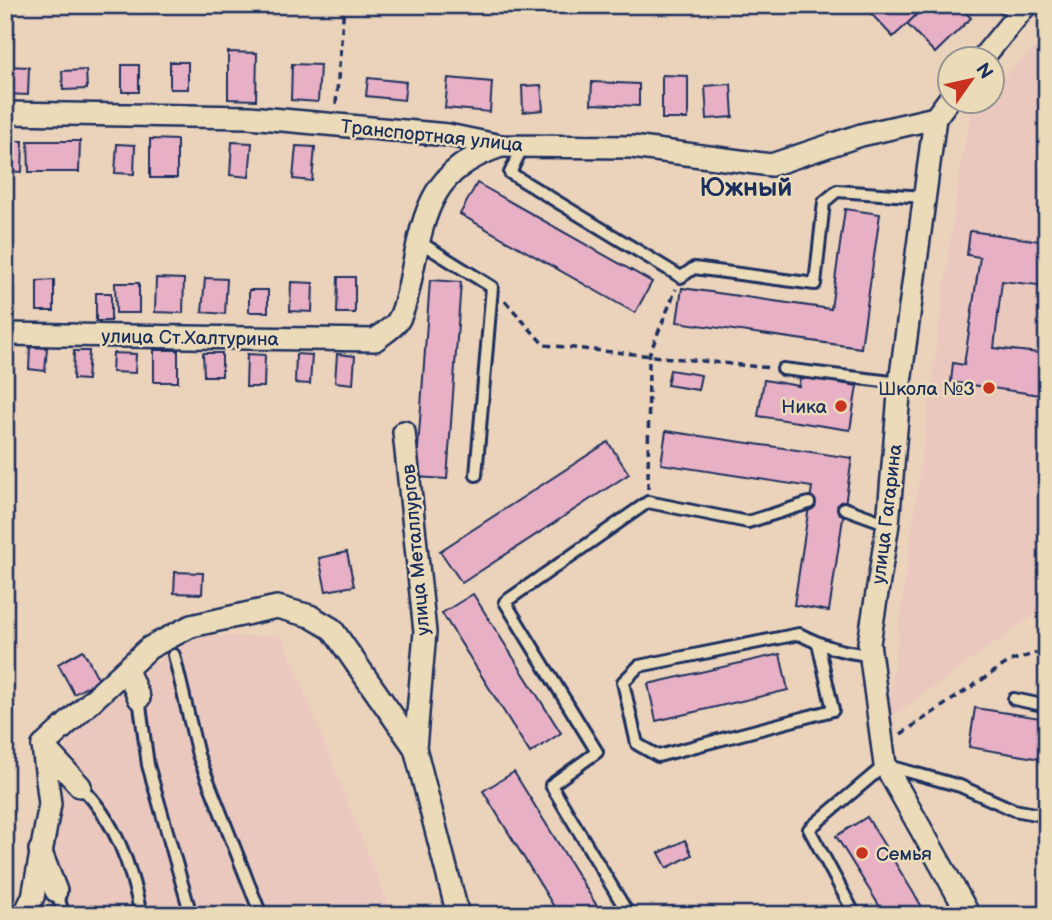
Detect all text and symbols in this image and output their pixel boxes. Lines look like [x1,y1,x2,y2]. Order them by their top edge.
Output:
north arrow [936,46,1006,116]
text: N [970,59,997,84]
street label: Транспортная улица [339,115,524,158]
district label: Южный [700,173,792,204]
street label: улица Ст.Халтурина [101,325,279,352]
place label: Школа №3 [878,378,975,401]
marker: Школа №3 [981,380,997,396]
place label: Ника [781,396,827,419]
marker: Ника [833,398,849,414]
street label: улица Гагарина [867,443,907,586]
street label: улица Металлургов [398,463,435,636]
place label: Семья [876,843,932,866]
marker: Семья [854,845,870,861]

